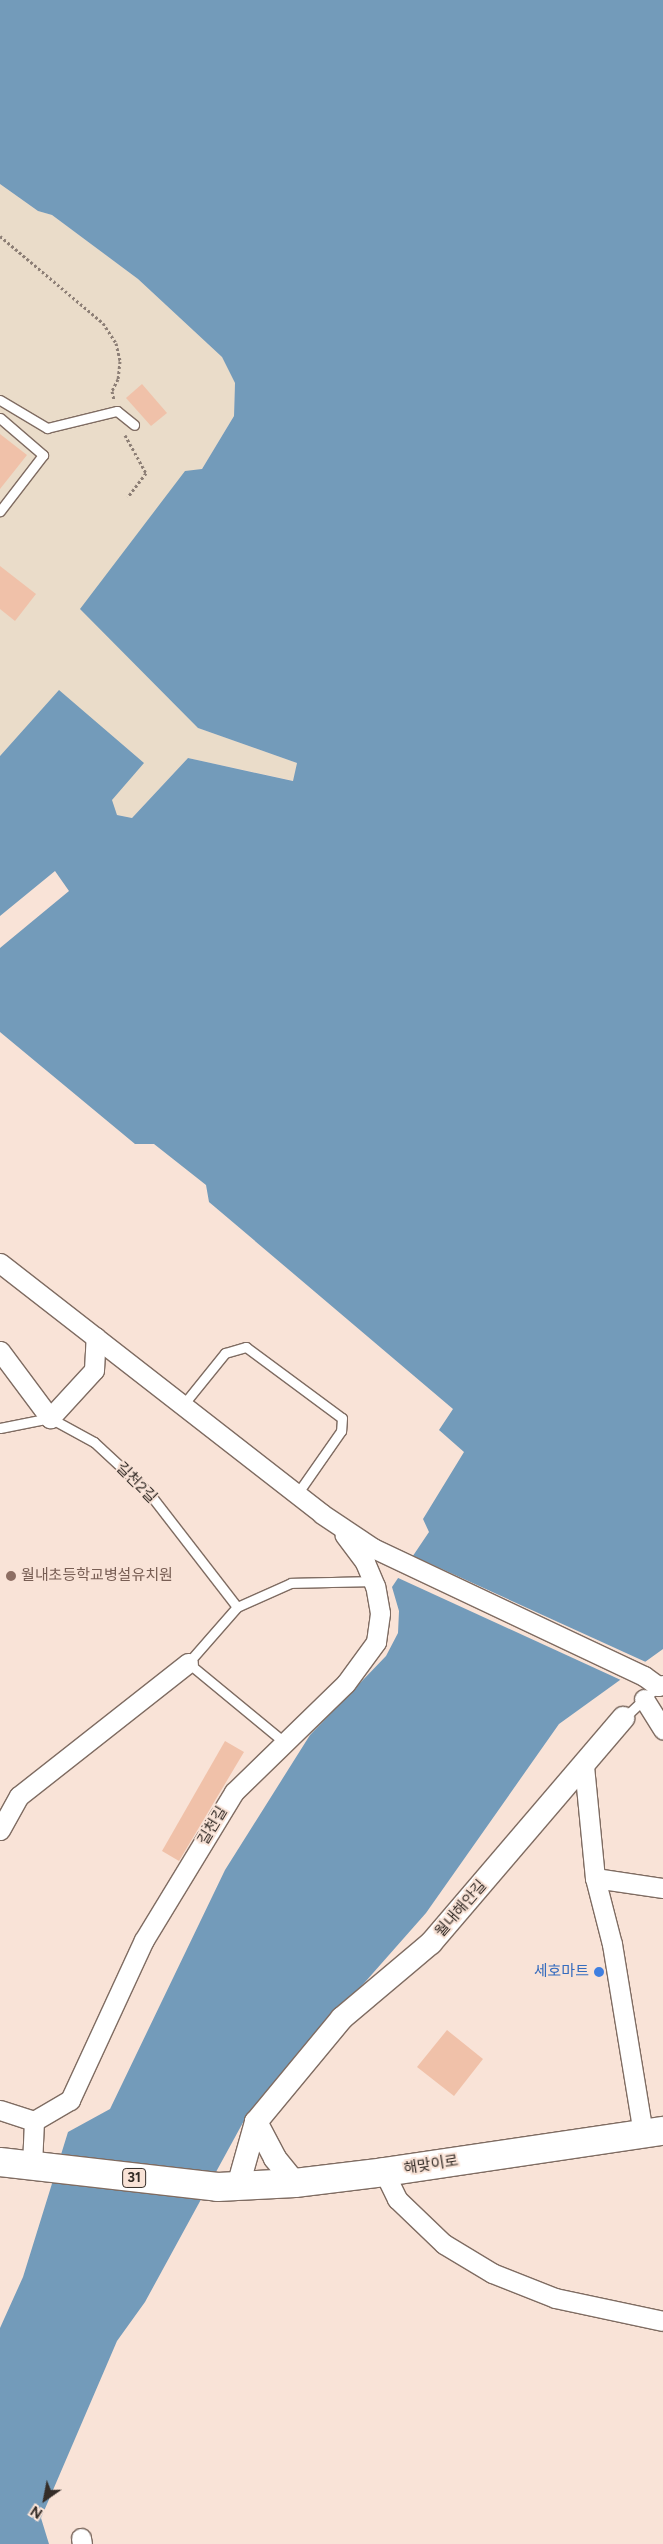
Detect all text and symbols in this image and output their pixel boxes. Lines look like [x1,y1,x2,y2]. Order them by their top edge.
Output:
street label: 길천2길 [112,1459,160,1507]
place label: 월내초등학교병설유치원 [21,1567,173,1585]
marker: 월내초등학교병설유치원 [5,1570,17,1582]
street label: 길천길 [195,1804,231,1848]
street label: 월내해안길 [432,1877,490,1941]
place label: 세호마트 [534,1963,589,1981]
marker: 세호마트 [593,1966,605,1978]
street label: 해맞이로 [402,2152,460,2178]
road number: 31 [122,2166,146,2190]
north arrow [20,2474,70,2524]
text: N [27,2502,46,2522]

